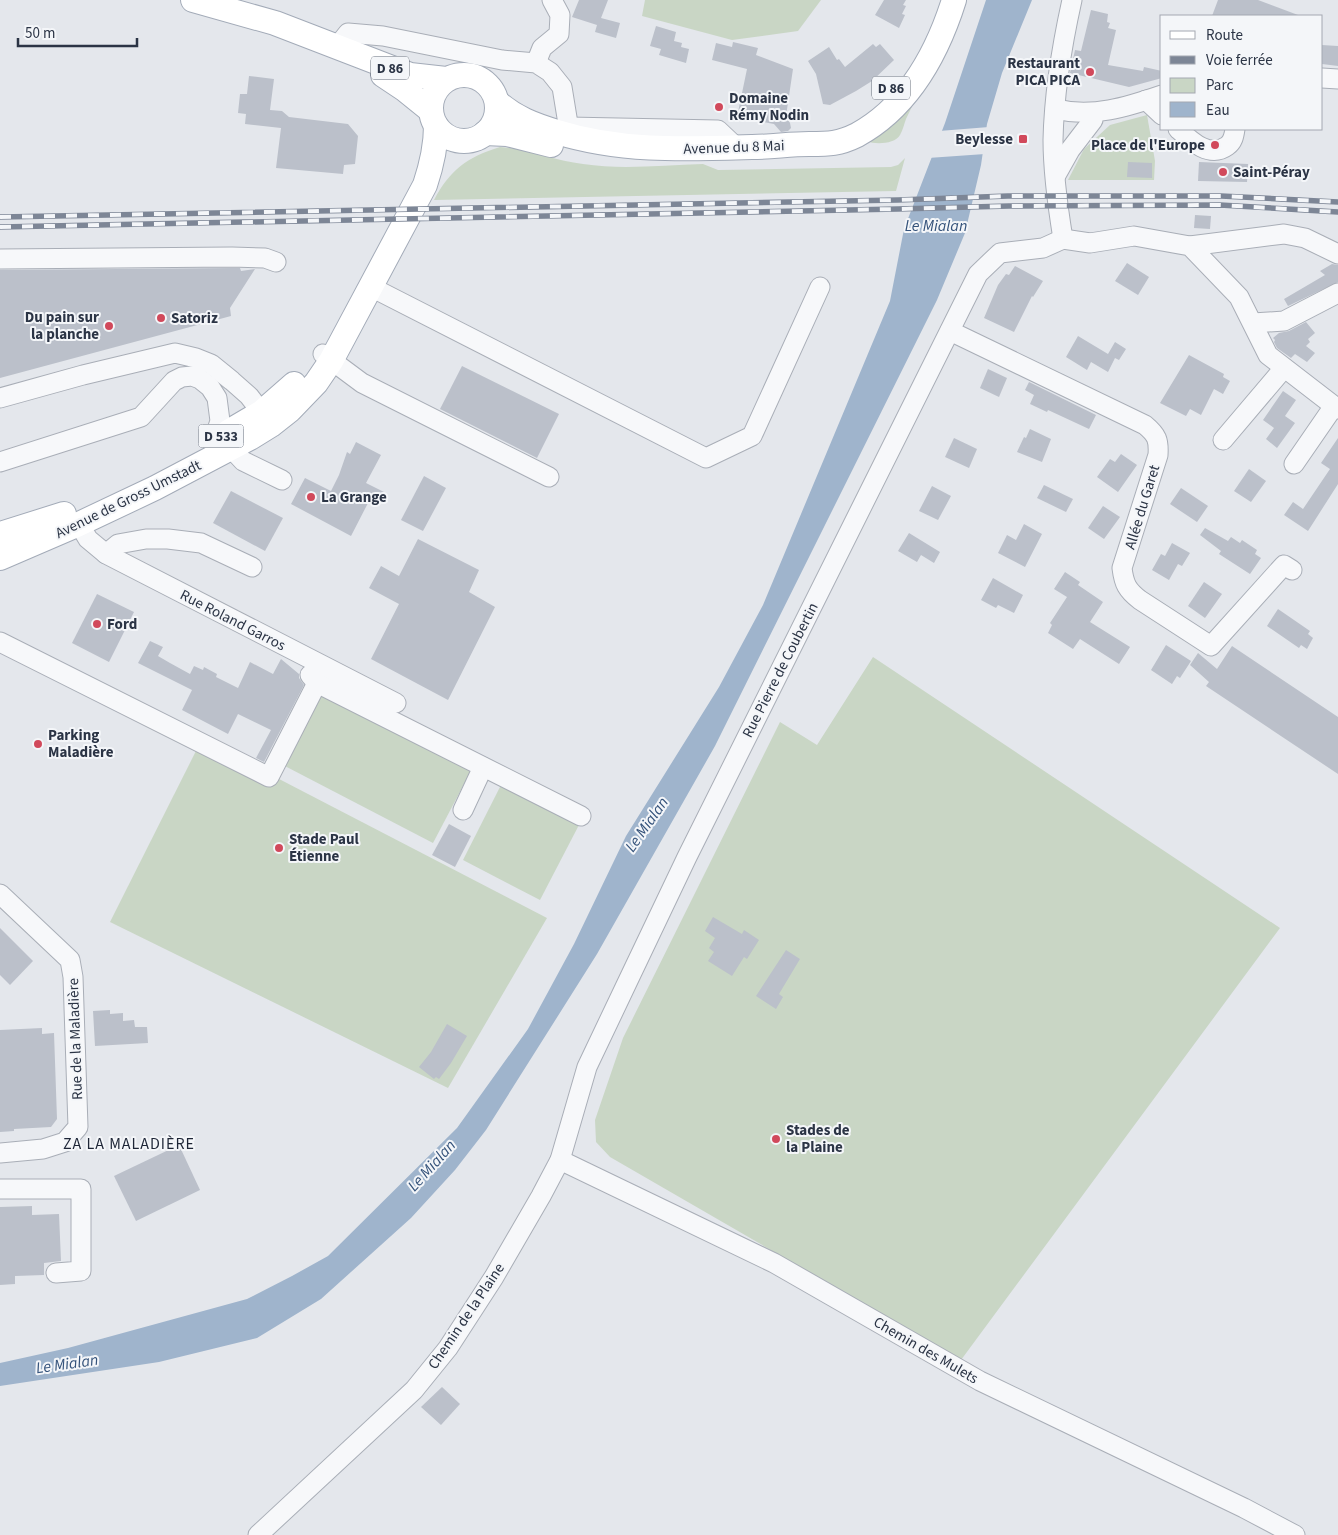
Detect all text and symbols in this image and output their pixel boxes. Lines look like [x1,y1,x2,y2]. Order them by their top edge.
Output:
scale bar [18,15,136,47]
legend [1160,15,1323,130]
text: 50 m [25,23,55,44]
text: Route [1206,25,1243,46]
text: Voie ferrée [1206,50,1273,71]
place label: Restaurant PICA PICA [1007,53,1080,91]
road number: D 86 [371,56,409,80]
marker: Restaurant PICA PICA [1084,66,1096,78]
text: Parc [1206,75,1233,96]
road number: D 86 [872,76,910,100]
place label: Domaine Rémy Nodin [729,88,809,126]
text: Eau [1206,100,1230,121]
marker: Domaine Rémy Nodin [713,101,725,113]
place label: Beylesse [955,129,1013,150]
marker: Beylesse [1017,133,1029,145]
street label: Avenue du 8 Mai [683,135,785,160]
place label: Place de l'Europe [1091,135,1205,156]
marker: Place de l'Europe [1209,139,1221,151]
place label: Saint-Péray [1233,162,1310,183]
marker: Saint-Péray [1217,166,1229,178]
water label: Le Mialan [905,215,967,237]
place label: Du pain sur la planche [25,307,99,345]
place label: Satoriz [171,308,218,329]
marker: Satoriz [155,312,167,324]
marker: Du pain sur la planche [103,320,115,332]
road number: D 533 [198,424,244,448]
street label: Avenue de Gross Umstadt [52,455,205,544]
street label: Allée du Garet [1120,462,1165,552]
place label: La Grange [321,487,387,508]
marker: La Grange [305,491,317,503]
street label: Rue Roland Garros [176,585,289,656]
street label: Rue Pierre de Coubertin [737,599,824,741]
place label: Ford [107,614,137,635]
marker: Ford [91,618,103,630]
place label: Parking Maladière [48,725,114,763]
marker: Parking Maladière [32,738,44,750]
water label: Le Mialan [620,793,674,857]
place label: Stade Paul Étienne [289,829,359,867]
marker: Stade Paul Étienne [273,842,285,854]
street label: Rue de la Maladière [63,978,88,1100]
place label: Stades de la Plaine [786,1120,850,1158]
district label: ZA LA MALADIÈRE [63,1133,195,1155]
marker: Stades de la Plaine [770,1133,782,1145]
water label: Le Mialan [403,1135,461,1196]
street label: Chemin de la Plaine [423,1259,510,1373]
street label: Chemin des Mulets [869,1312,982,1389]
water label: Le Mialan [35,1349,100,1379]

